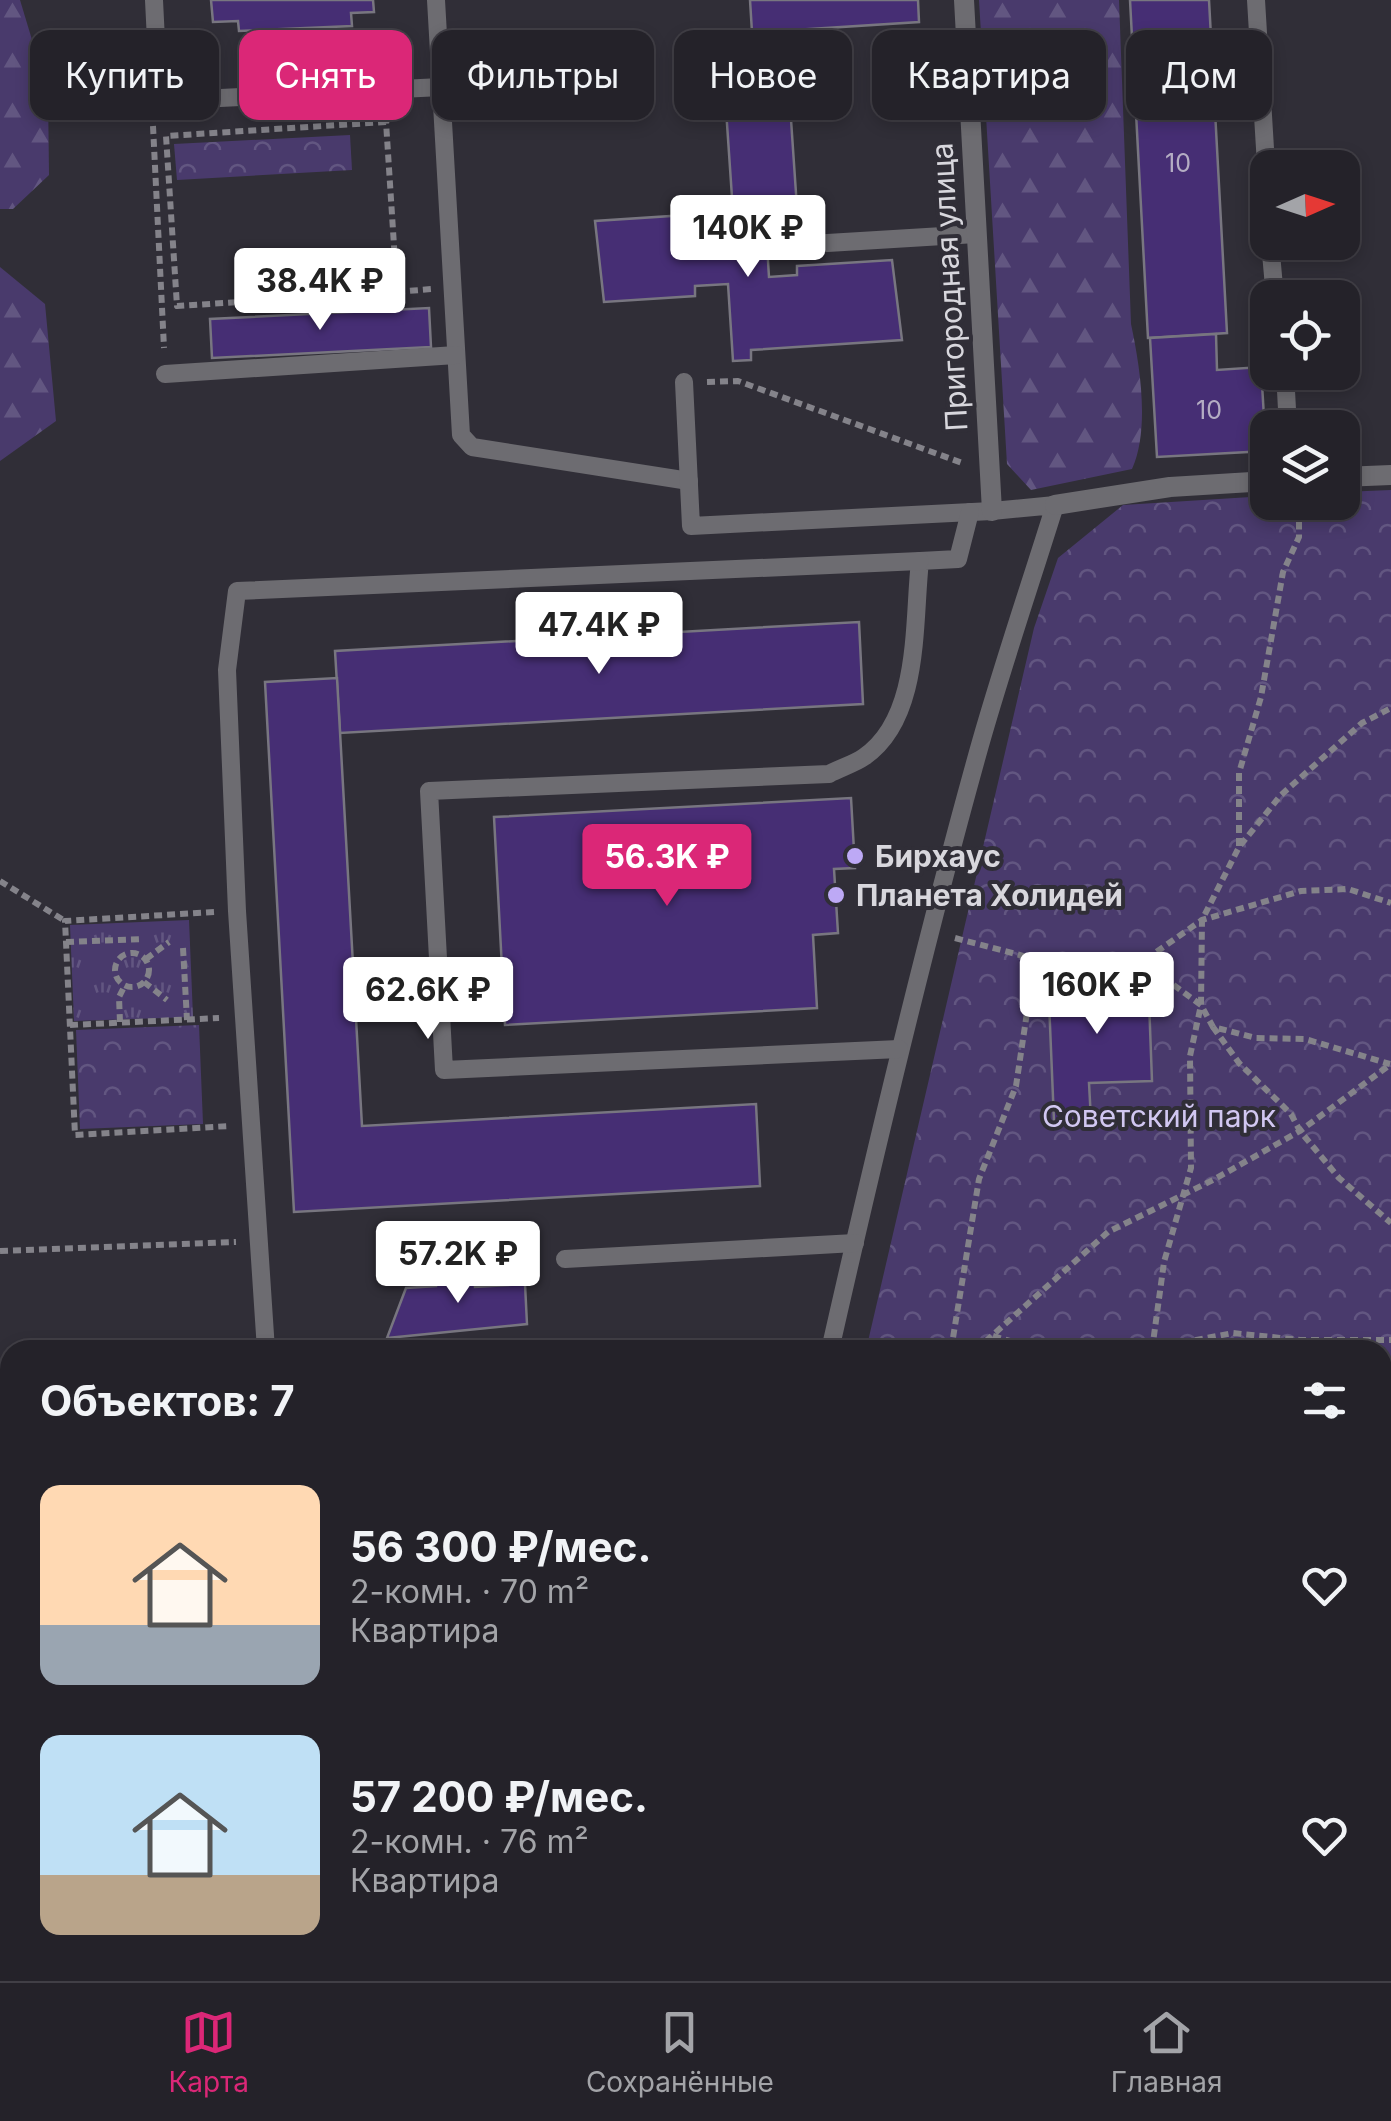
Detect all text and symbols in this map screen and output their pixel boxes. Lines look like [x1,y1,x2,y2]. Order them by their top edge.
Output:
chip: Купить [30,30,219,120]
chip: Снять [239,30,412,120]
chip: Фильтры [432,30,654,120]
chip: Новое [674,30,852,120]
chip: Квартира [872,30,1106,120]
chip: Дом [1126,30,1272,120]
street label: Пригородная улица [923,142,975,432]
house number: 10 [1165,148,1191,178]
north arrow [1250,150,1360,260]
map controls [1250,150,1360,520]
pin: 140K ₽ [667,195,829,280]
text: 140K ₽ [692,208,804,247]
pin: 38.4K ₽ [228,248,412,333]
text: 38.4K ₽ [256,261,384,300]
button: locate [1250,280,1360,390]
house number: 10 [1196,395,1222,425]
button: layers [1250,410,1360,520]
pin: 47.4K ₽ [507,592,691,677]
text: 47.4K ₽ [538,605,660,644]
pin: 56.3K ₽ [575,824,759,909]
text: 56.3K ₽ [604,837,730,876]
place label: Бирхаус [875,838,1001,874]
marker: Бирхаус [844,845,866,867]
place label: Планета Холидей [856,877,1123,913]
marker: Планета Холидей [825,884,847,906]
pin: 160K ₽ [1016,952,1178,1037]
pin: 62.6K ₽ [336,957,520,1042]
text: 160K ₽ [1042,965,1152,1004]
text: 62.6K ₽ [365,970,491,1009]
park label: Советский парк [1042,1098,1276,1134]
pin: 57.2K ₽ [366,1221,550,1306]
text: 57.2K ₽ [398,1234,518,1273]
icon: filters [1297,1373,1352,1428]
text: Объектов: 7 [40,1375,295,1426]
text: 56 300 ₽/мес. [350,1521,651,1572]
icon: home [120,1525,240,1645]
icon: heart [1297,1558,1352,1613]
text: 2-комн. · 70 m² [350,1572,589,1611]
text: Квартира [350,1611,499,1650]
text: 57 200 ₽/мес. [350,1771,648,1822]
icon: home [120,1775,240,1895]
icon: heart [1297,1808,1352,1863]
text: 2-комн. · 76 m² [350,1822,589,1861]
text: Квартира [350,1861,499,1900]
tab: Карта [168,2005,249,2099]
tab: Сохранённые [586,2005,774,2099]
tab: Главная [1111,2005,1223,2099]

